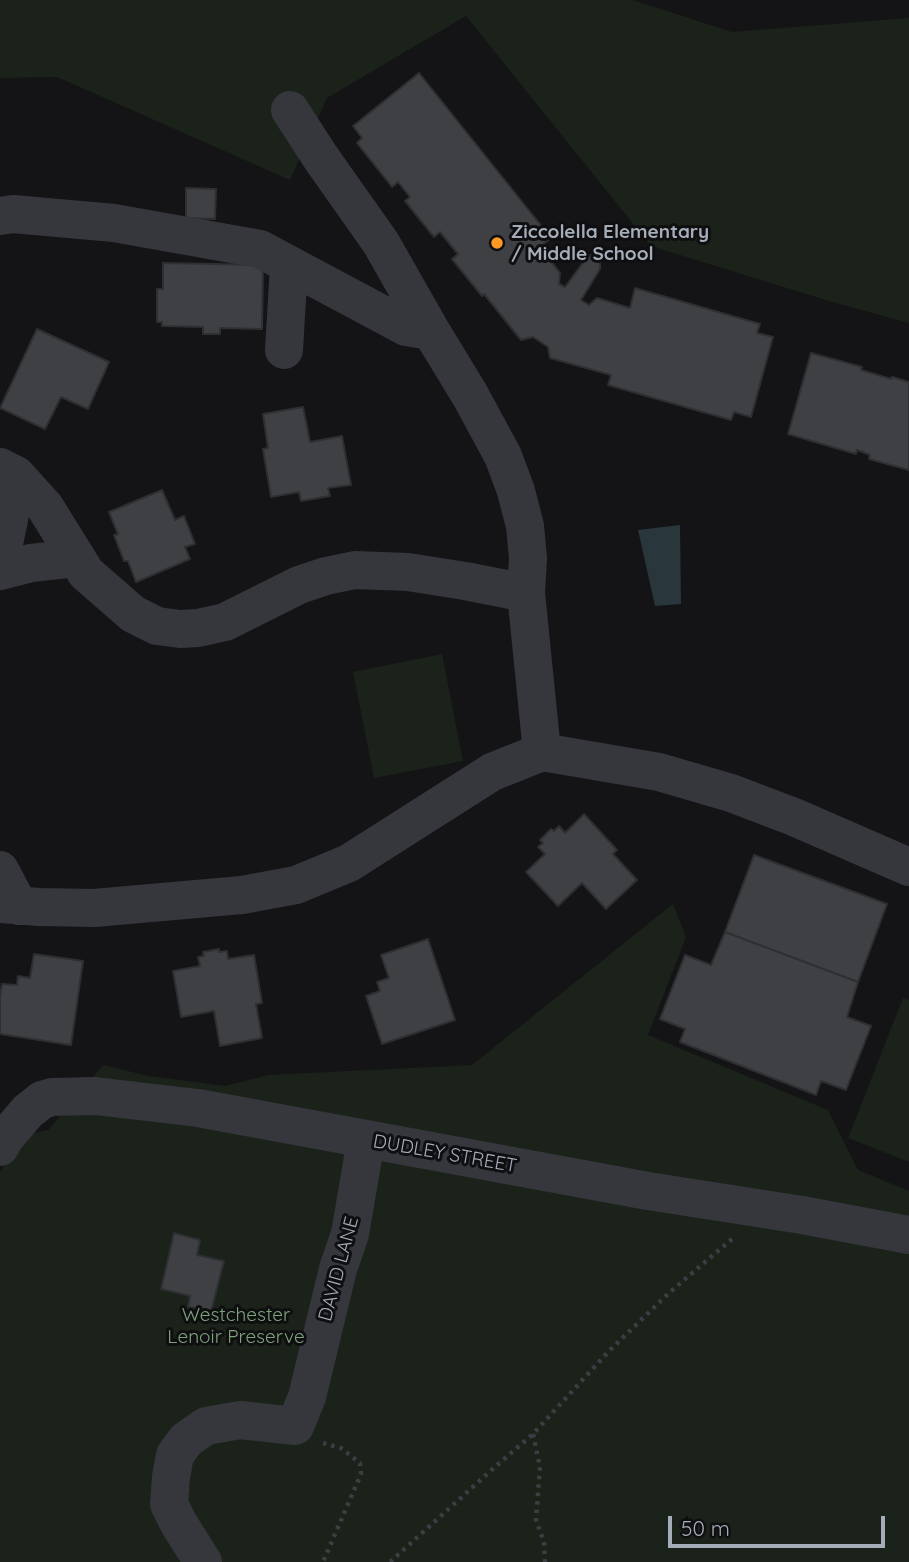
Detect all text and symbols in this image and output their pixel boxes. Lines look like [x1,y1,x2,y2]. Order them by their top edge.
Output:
place label: Ziccolella Elementary / Middle School [511,221,709,265]
marker: Ziccolella Elementary / Middle School [489,235,505,251]
street label: DUDLEY STREET [371,1130,519,1178]
street label: DAVID LANE [314,1214,364,1324]
park label: Westchester Lenoir Preserve [167,1304,305,1348]
scale bar [671,1502,888,1546]
text: 50 m [681,1515,730,1541]

